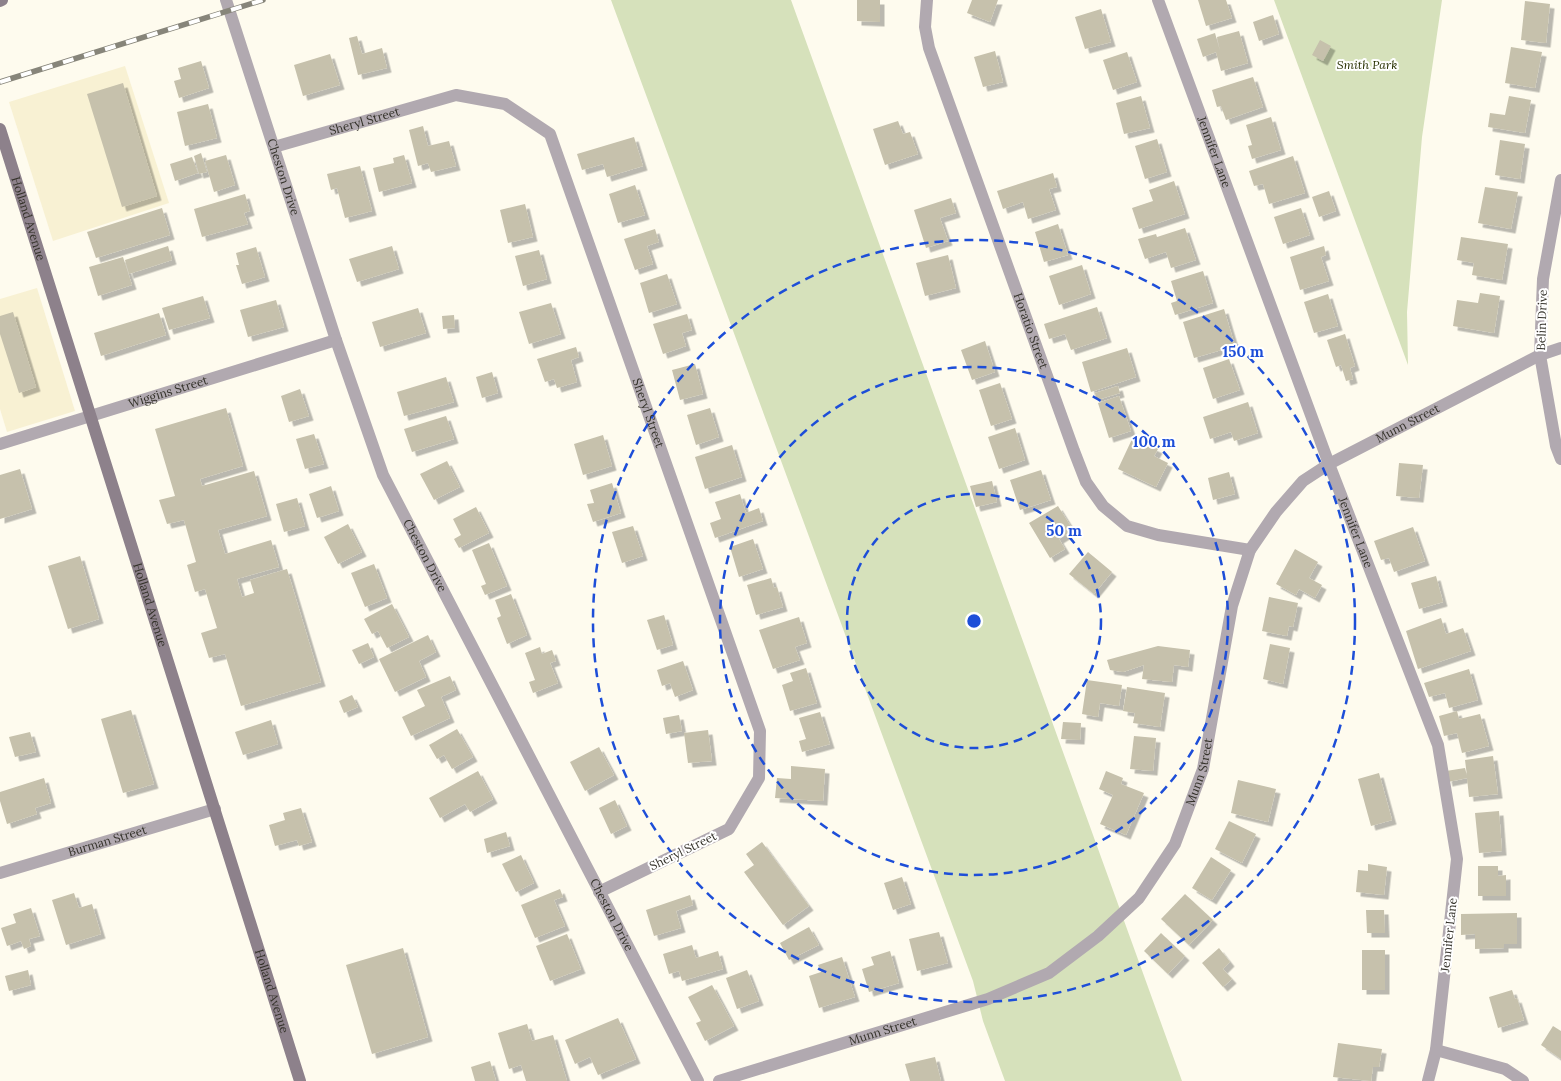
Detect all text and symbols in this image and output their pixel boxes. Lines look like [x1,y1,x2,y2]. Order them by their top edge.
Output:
park label: Smith Park [1337,57,1397,72]
street label: Sheryl Street [327,103,402,138]
street label: Jennifer Lane [1194,113,1235,190]
street label: Cheston Drive [264,137,303,218]
street label: Holland Avenue [8,175,49,263]
street label: Belin Drive [1533,289,1550,351]
street label: Horatio Street [1011,291,1052,371]
text: 150 m [1222,342,1264,361]
street label: Wiggins Street [127,372,210,411]
street label: Sheryl Street [629,376,668,450]
street label: Munn Street [1373,400,1442,446]
text: 100 m [1133,432,1176,451]
street label: Jennifer Lane [1335,494,1377,570]
street label: Cheston Drive [400,516,451,595]
text: 50 m [1046,521,1082,540]
street label: Holland Avenue [130,561,171,649]
centre of rings [965,612,983,630]
street label: Munn Street [1182,737,1215,808]
street label: Burman Street [66,822,149,859]
street label: Sheryl Street [647,828,719,873]
street label: Cheston Drive [587,876,637,954]
street label: Jennifer Lane [1437,896,1460,974]
street label: Holland Avenue [252,947,293,1035]
street label: Munn Street [847,1013,918,1048]

